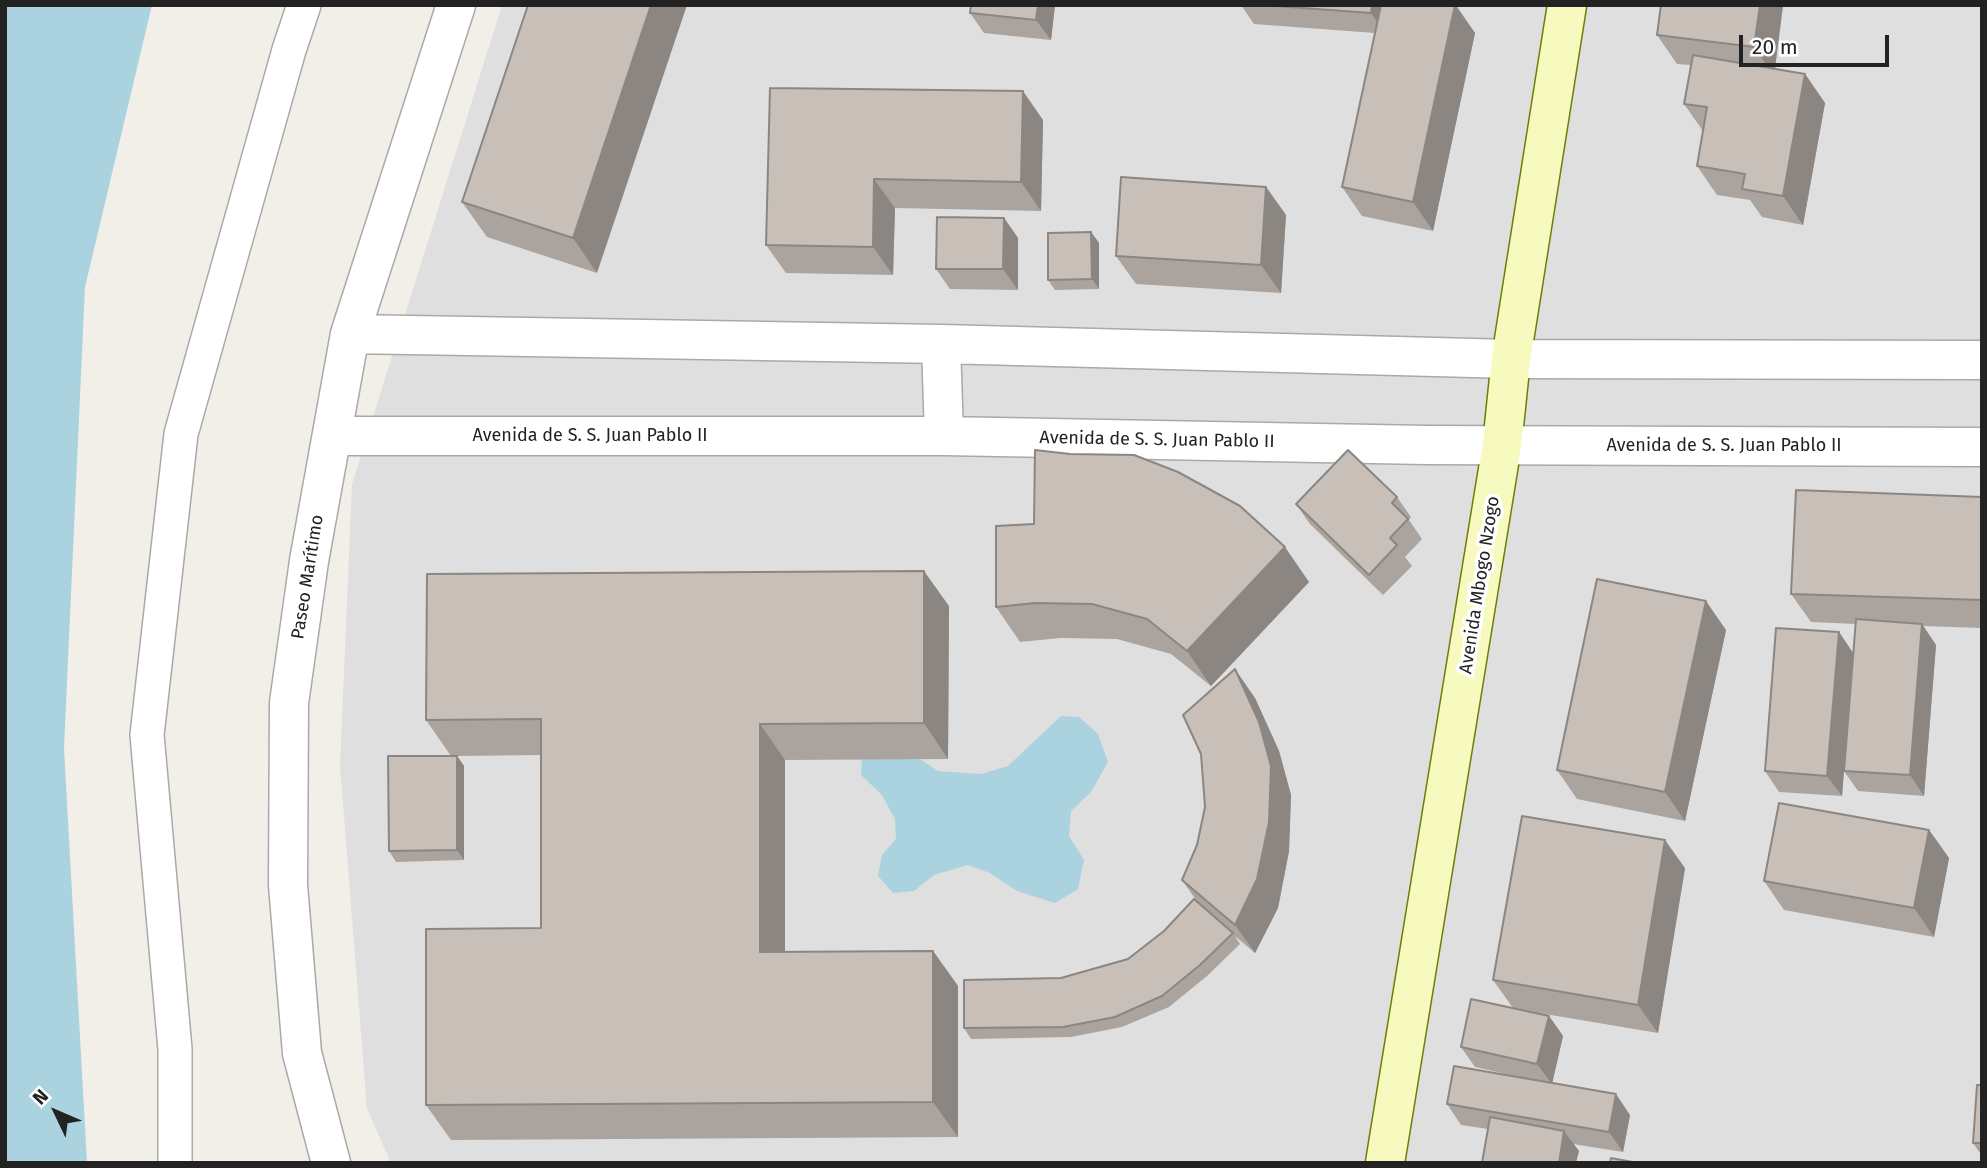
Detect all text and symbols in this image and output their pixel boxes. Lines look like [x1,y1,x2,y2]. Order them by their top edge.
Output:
scale bar [1742,21,1892,65]
text: 20 m [1752,34,1798,60]
street label: Avenida de S. S. Juan Pablo II [472,425,708,447]
street label: Avenida de S. S. Juan Pablo II [1039,427,1275,453]
street label: Avenida de S. S. Juan Pablo II [1606,435,1842,457]
street label: Avenida Mbogo Nzogo [1455,495,1505,675]
street label: Paseo Marítimo [287,513,329,641]
north arrow [21,1077,91,1147]
text: N [28,1085,53,1110]

